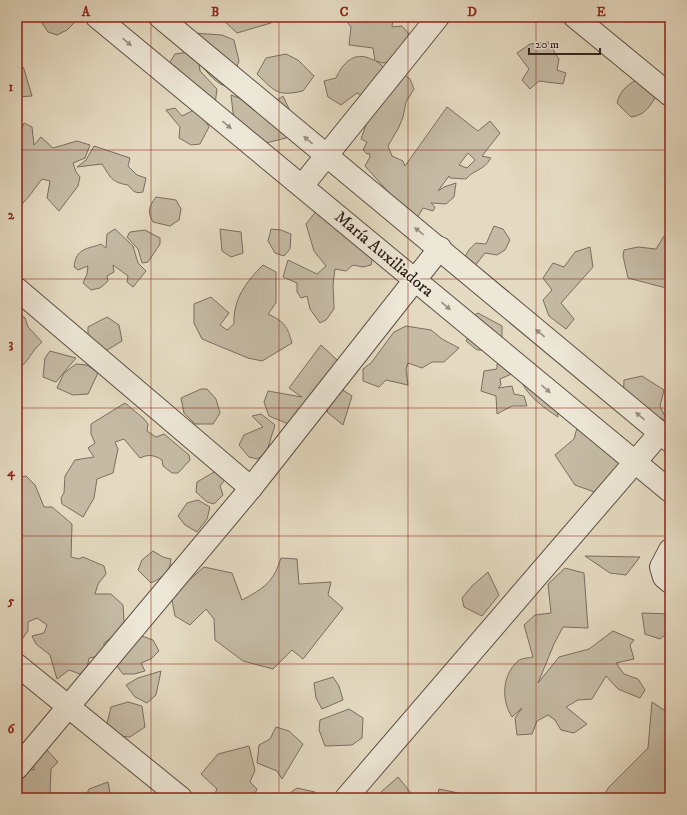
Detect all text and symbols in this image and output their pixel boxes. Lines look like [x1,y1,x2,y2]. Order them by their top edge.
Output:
text: A [81,4,91,20]
text: B [211,4,219,20]
text: C [340,4,349,20]
text: D [467,4,477,20]
text: E [596,4,606,20]
scale bar [529,30,600,56]
one-way arrow [122,37,133,46]
text: 20 m [535,37,559,52]
text: 1 [9,79,14,95]
one-way arrow [222,120,233,129]
one-way arrow [302,136,313,144]
street label: María Auxiliadora [330,206,439,302]
text: 2 [8,207,15,223]
one-way arrow [414,227,425,236]
one-way arrow [441,301,452,310]
one-way arrow [535,328,546,337]
text: 3 [9,336,14,352]
one-way arrow [541,384,552,393]
one-way arrow [635,412,645,421]
text: 4 [6,464,15,481]
text: 5 [7,593,15,609]
text: 6 [8,721,16,737]

